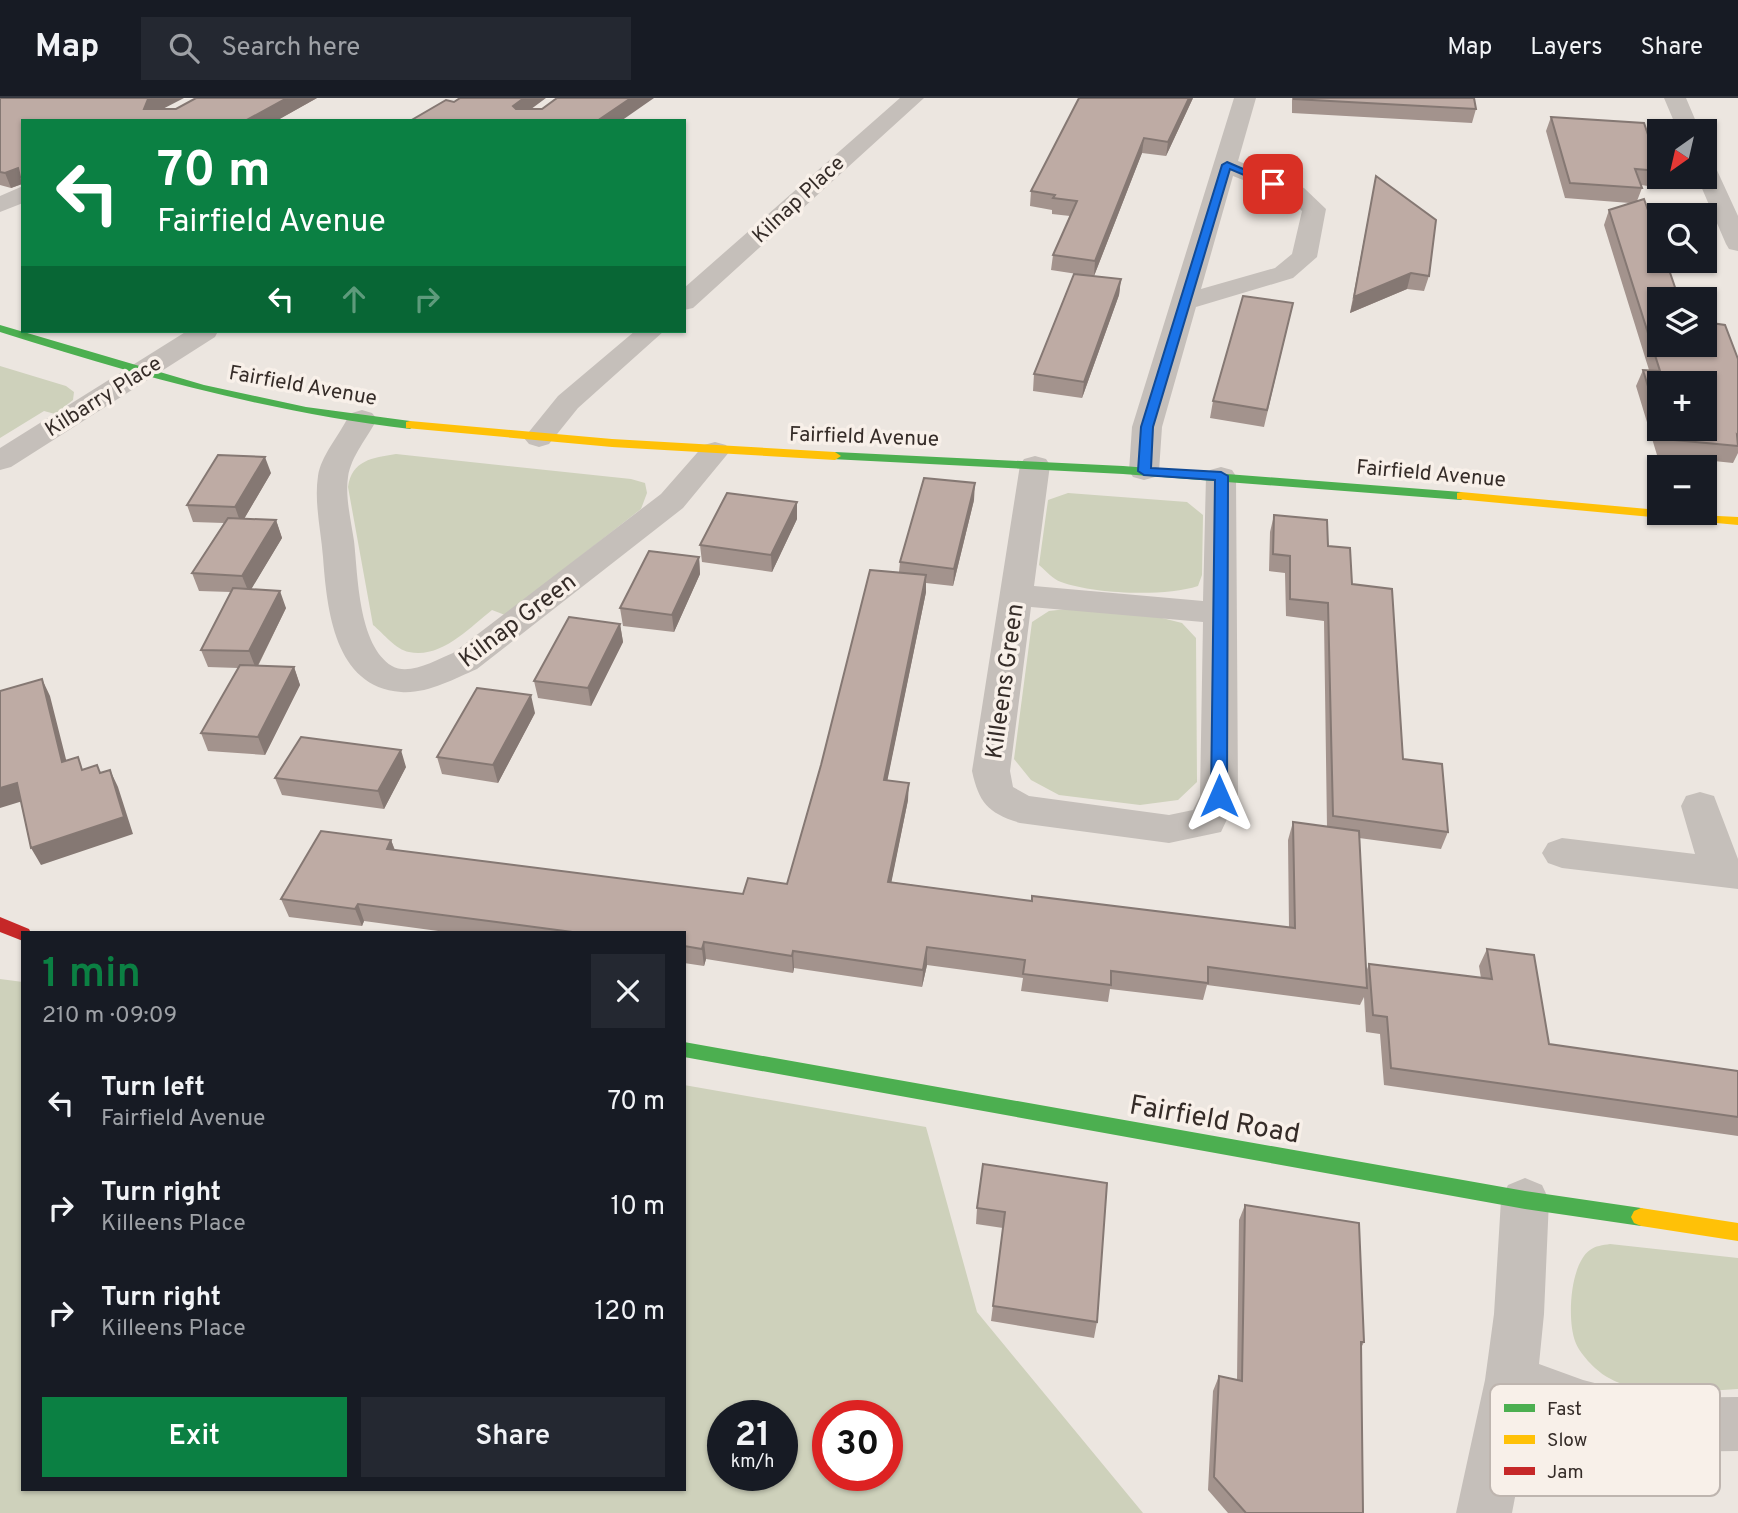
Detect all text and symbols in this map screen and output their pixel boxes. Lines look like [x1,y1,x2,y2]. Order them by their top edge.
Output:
search box [141,17,631,80]
text: Map [35,27,99,69]
icon: search [165,29,203,67]
text: Search here [221,32,360,65]
text: Map [1447,33,1492,63]
text: Layers [1530,33,1602,63]
text: Share [1640,33,1703,63]
north arrow [1647,119,1717,189]
map controls [1647,119,1717,525]
text: 70 m [157,142,271,204]
icon: left [42,147,133,238]
street label: Kilnap Place [747,150,851,250]
pin [1243,154,1303,214]
icon: arrive [1254,165,1292,203]
text: Fairfield Avenue [157,203,386,243]
button: search [1647,203,1717,273]
icon: left [262,280,300,318]
icon: ahead [335,280,373,318]
icon: right [408,280,446,318]
button: layers [1647,287,1717,357]
street label: Kilbarry Place [40,351,167,444]
street label: Fairfield Avenue [226,360,379,413]
button: + [1647,371,1717,441]
street label: Fairfield Avenue [788,421,939,454]
street label: Fairfield Avenue [1355,455,1507,494]
button: − [1647,455,1717,525]
street label: Kilnap Green [454,568,583,675]
street label: Killeens Green [980,602,1032,761]
position arrow [1182,759,1256,833]
text: 1 min [42,949,141,1002]
button: close [591,954,665,1028]
text: 210 m · 09:09 [42,1002,177,1031]
text: Turn left [101,1072,205,1105]
icon: left [42,1084,80,1122]
text: 70 m [607,1086,665,1119]
street label: Fairfield Road [1126,1088,1303,1154]
text: Fairfield Avenue [101,1105,265,1134]
text: Turn right [101,1177,221,1210]
icon: right [42,1189,80,1227]
text: 10 m [610,1191,665,1224]
text: Killeens Place [101,1210,246,1239]
text: Turn right [101,1282,221,1315]
icon: right [42,1294,80,1332]
text: 120 m [595,1296,665,1329]
text: Killeens Place [101,1315,246,1344]
legend [1490,1384,1720,1496]
button: Exit [42,1397,347,1477]
button: Share [361,1397,665,1477]
text: Fast [1547,1398,1582,1422]
speed limit sign: 30 [812,1400,903,1491]
text: 21 [735,1414,770,1458]
text: Slow [1547,1429,1587,1453]
text: km/h [731,1451,774,1474]
text: Jam [1547,1461,1584,1485]

